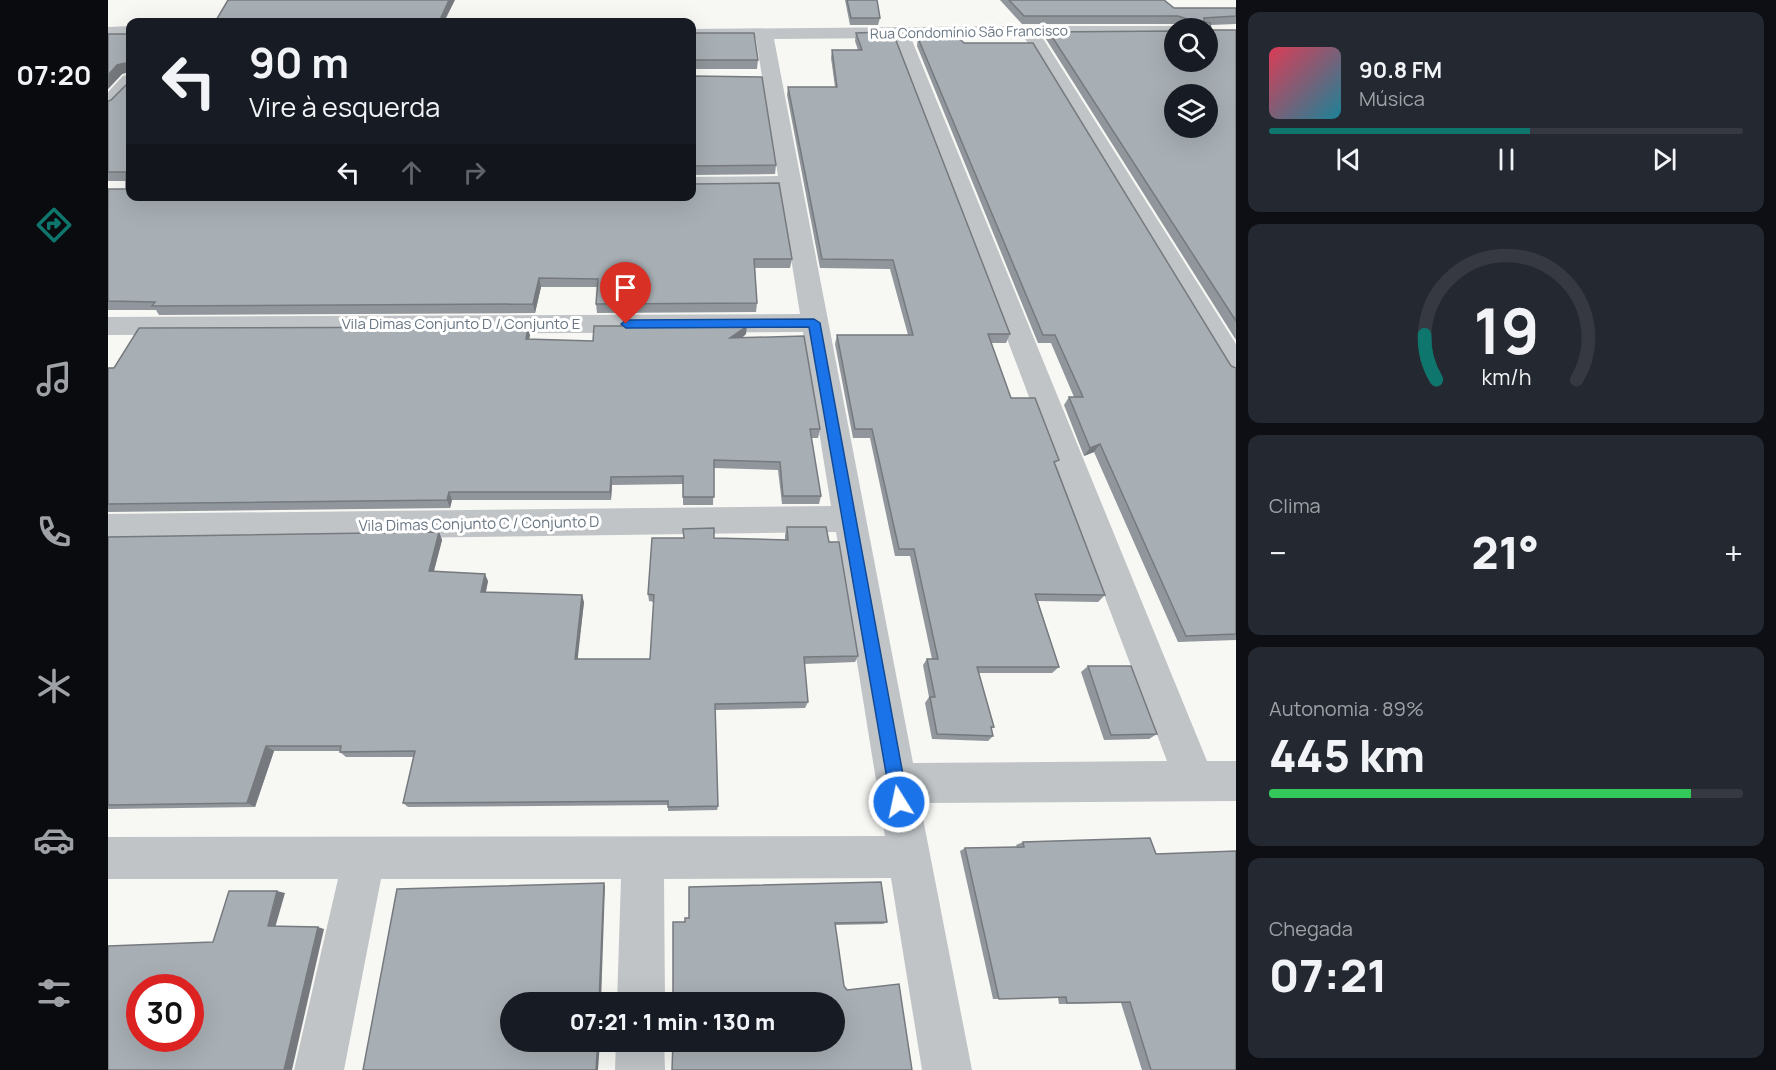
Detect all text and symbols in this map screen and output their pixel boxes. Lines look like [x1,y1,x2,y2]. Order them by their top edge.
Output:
map controls [1164,18,1218,138]
button: search [1164,18,1218,72]
street label: Rua Condomínio São Francisco [870,20,1068,43]
text: 90 m [249,33,349,91]
icon: left [150,42,228,120]
text: 90.8 FM [1359,55,1442,85]
text: 07:20 [16,56,92,93]
button: layers [1164,84,1218,138]
text: Música [1359,85,1425,112]
text: Vire à esquerda [249,88,440,125]
icon: previous [1332,143,1365,176]
icon: pause [1490,143,1523,176]
icon: next [1648,143,1681,176]
icon: left [332,156,365,189]
icon: ahead [395,156,428,189]
icon: right [458,156,491,189]
icon: directions [33,204,75,246]
pin [600,262,651,324]
icon: arrive [609,271,642,304]
text: 19 [1473,288,1539,374]
street label: Vila Dimas Conjunto D / Conjunto E [342,313,580,334]
icon: music [33,358,75,400]
text: km/h [1481,363,1531,392]
text: Clima [1269,492,1321,519]
icon: phone [33,511,75,553]
street label: Vila Dimas Conjunto C / Conjunto D [359,511,599,536]
text: 21° [1471,521,1539,583]
text: − [1269,530,1287,575]
text: + [1724,530,1743,575]
icon: climate [33,665,75,707]
text: Autonomia · 89% [1269,695,1424,722]
text: 445 km [1269,724,1425,786]
position arrow [867,770,931,834]
icon: car [33,819,75,861]
text: Chegada [1269,915,1353,942]
text: 07:21 [1269,944,1388,1006]
icon: filters [33,972,75,1014]
speed limit sign: 30 [126,974,204,1052]
text: 07:21 · 1 min · 130 m [570,1007,775,1037]

